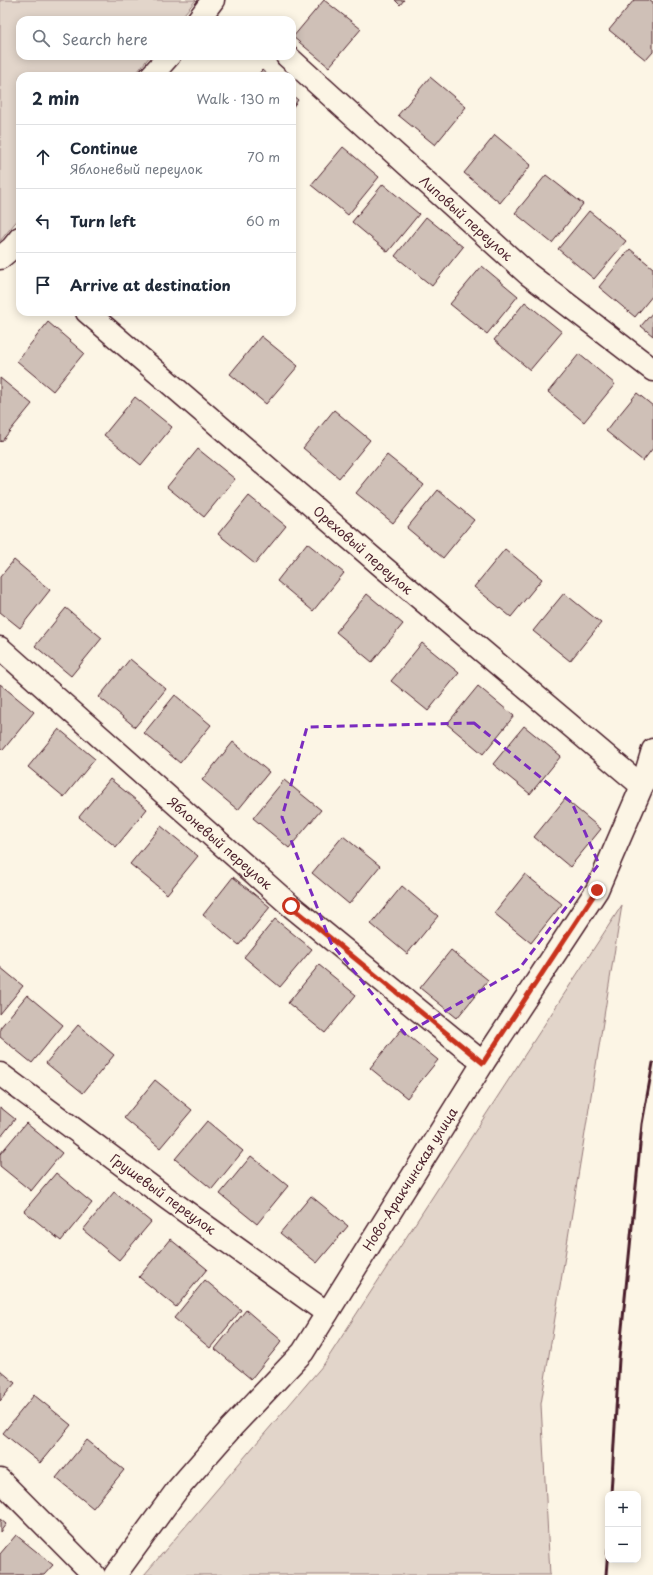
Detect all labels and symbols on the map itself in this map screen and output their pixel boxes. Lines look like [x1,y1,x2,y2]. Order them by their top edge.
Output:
street label: Липовый переулок [416,171,517,265]
street label: Ореховый переулок [309,501,418,599]
street label: Яблоневый переулок [164,792,277,893]
route end [588,881,606,899]
route start [282,897,300,915]
street label: Ново-Аракчинская улица [358,1103,462,1254]
street label: Грушевый переулок [107,1149,220,1239]

